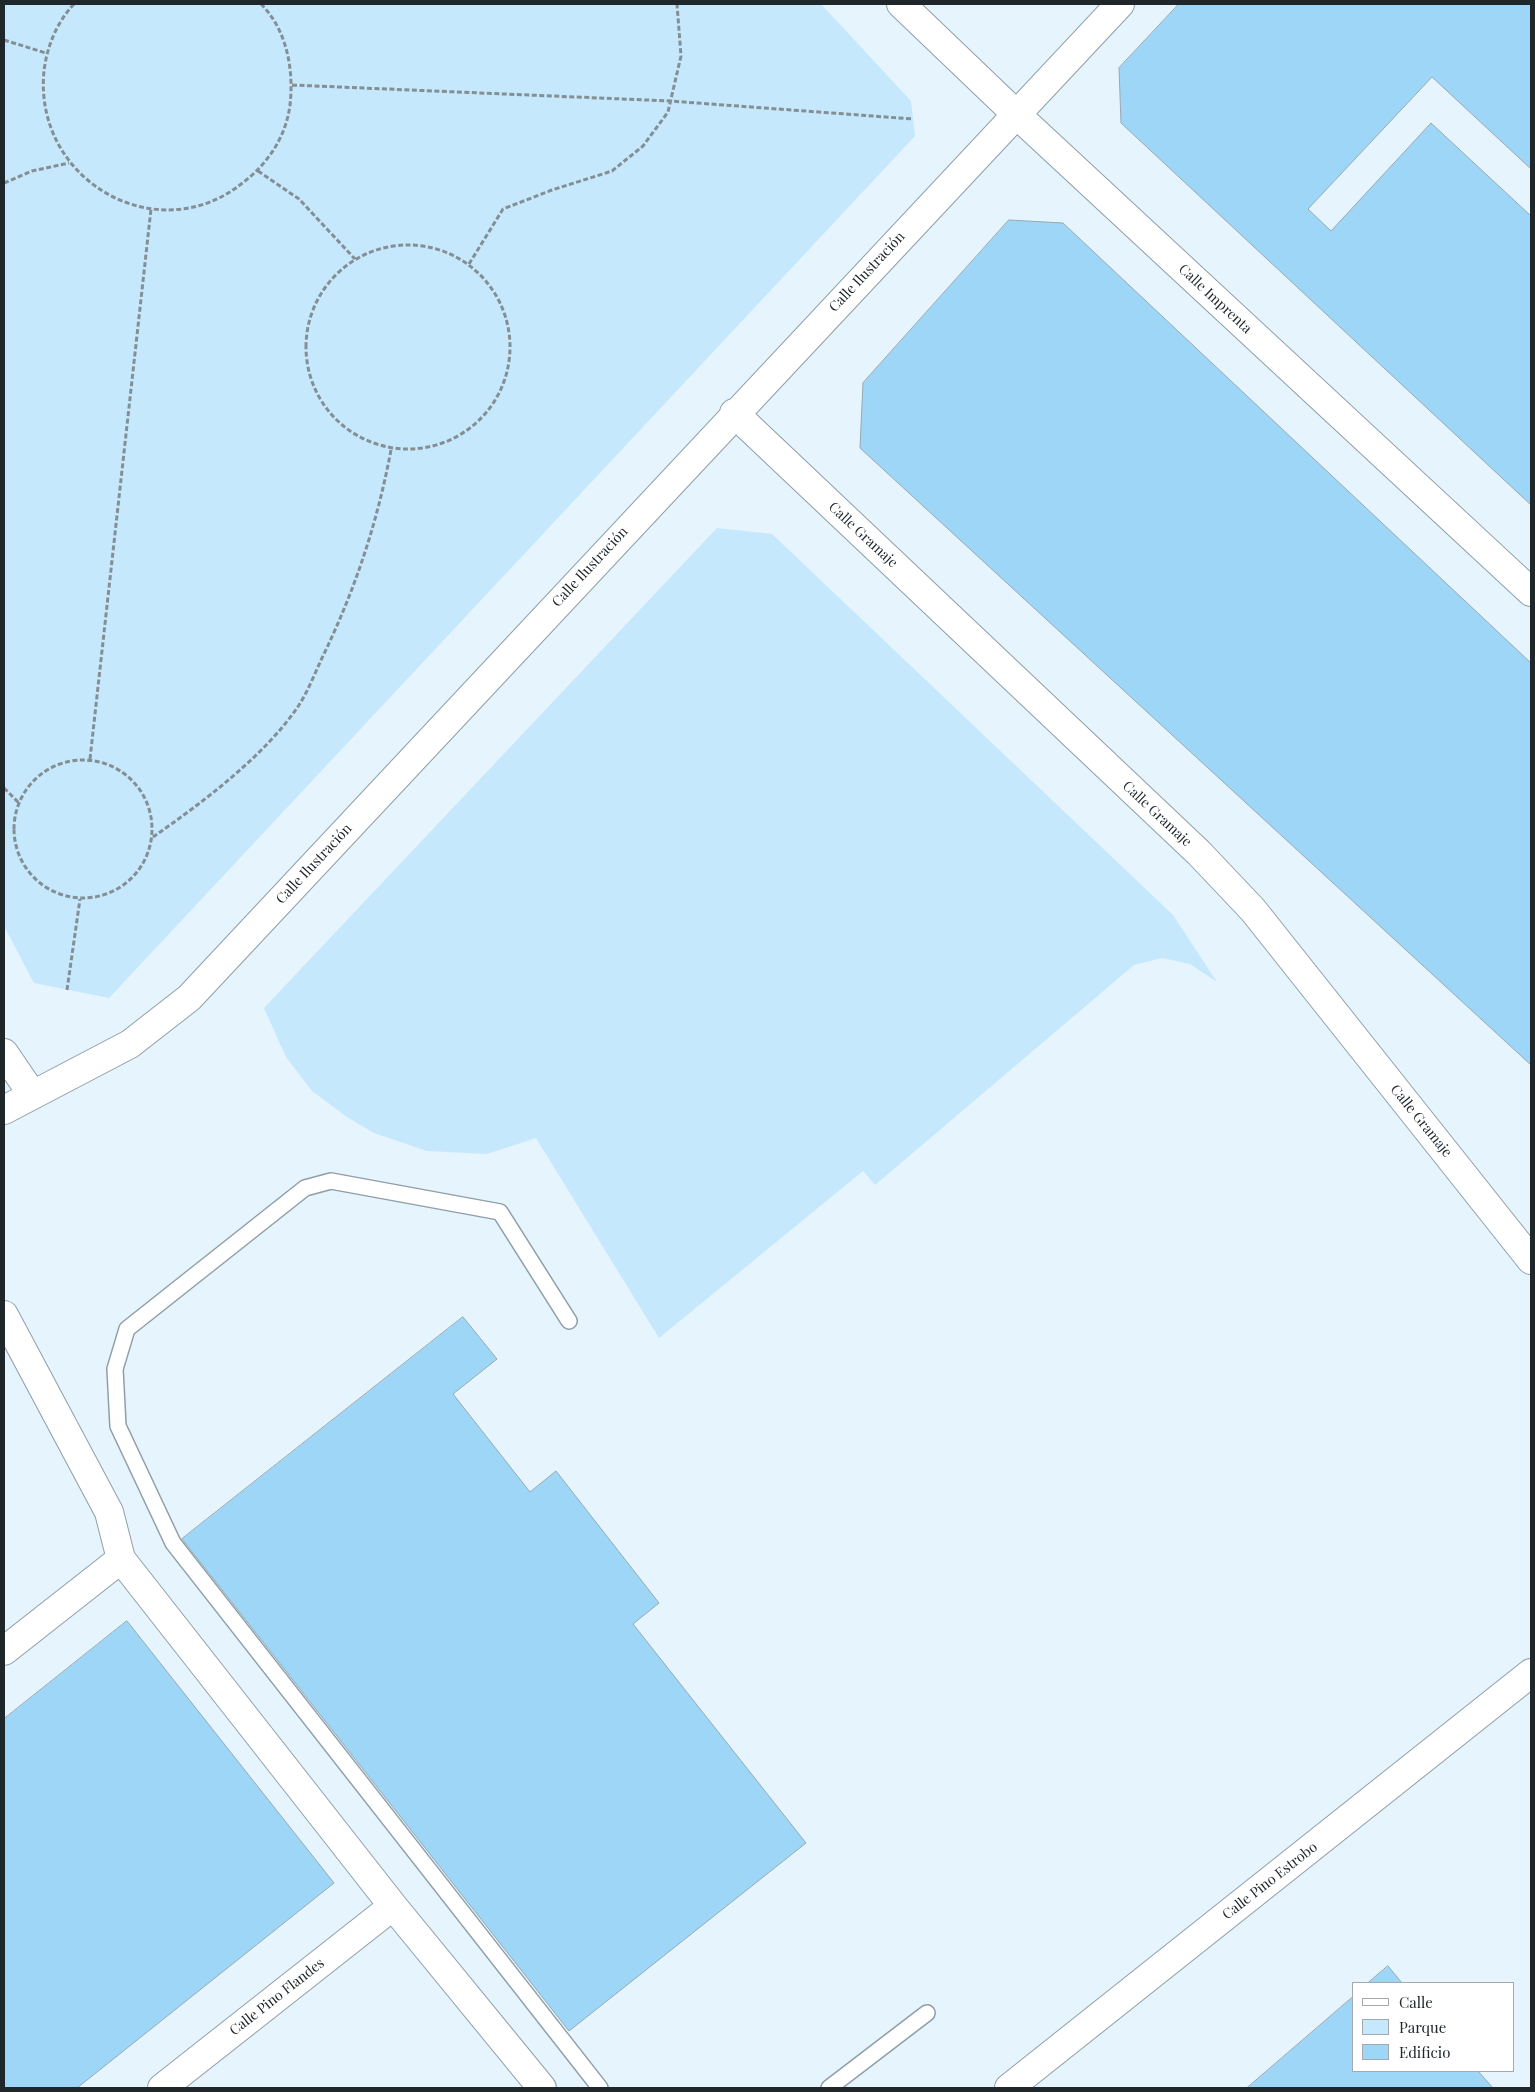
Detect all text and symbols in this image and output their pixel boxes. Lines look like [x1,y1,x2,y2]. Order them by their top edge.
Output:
street label: Calle Ilustración [826,229,908,315]
street label: Calle Imprenta [1175,261,1255,337]
street label: Calle Gramaje [825,499,901,571]
street label: Calle Ilustración [549,524,631,610]
street label: Calle Gramaje [1119,778,1195,850]
street label: Calle Ilustración [273,821,355,907]
street label: Calle Gramaje [1387,1081,1455,1161]
street label: Calle Pino Estrobo [1219,1839,1321,1923]
street label: Calle Pino Flandes [226,1955,328,2039]
legend [1352,1982,1515,2072]
text: Calle [1399,1992,1433,2012]
text: Parque [1399,2017,1446,2037]
text: Edificio [1399,2042,1450,2062]

